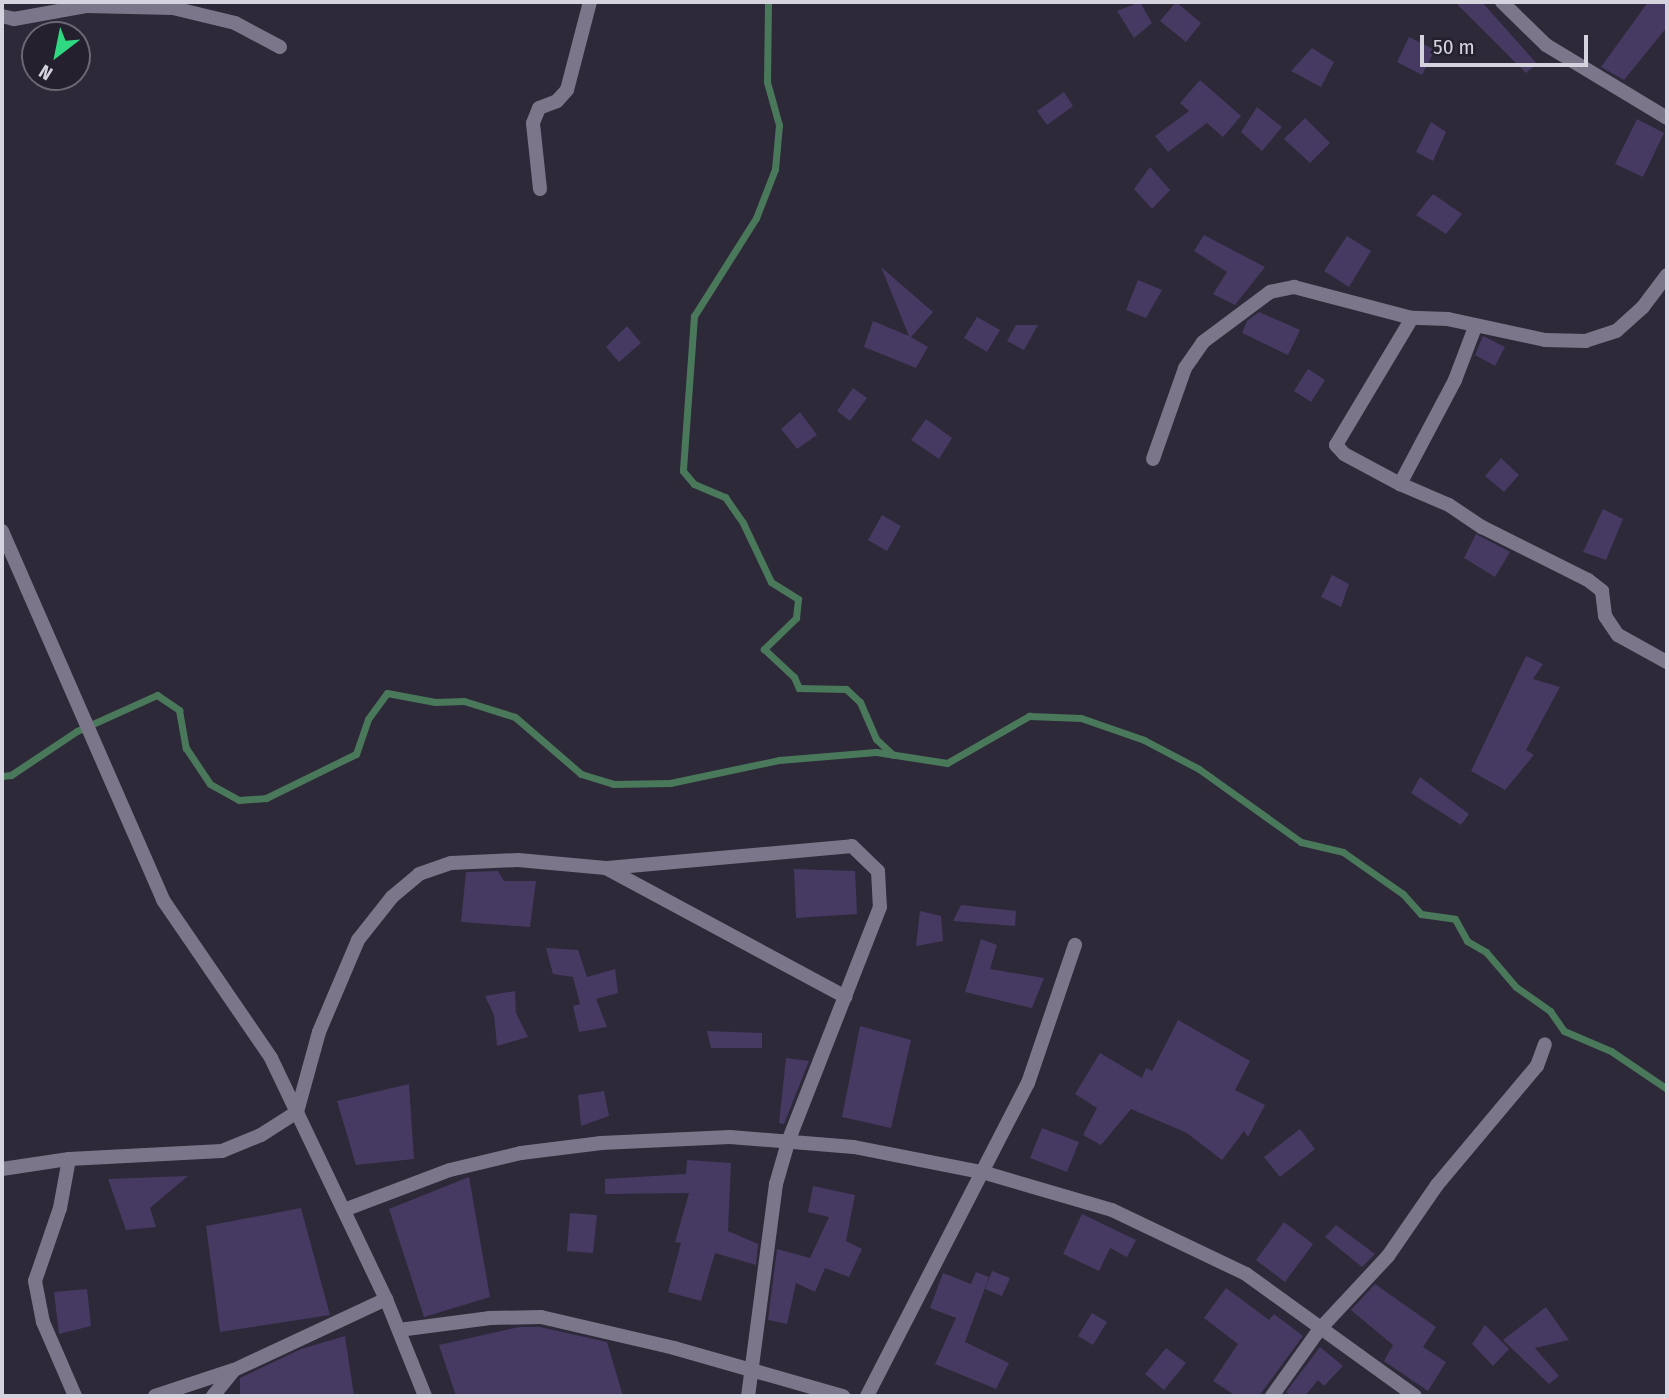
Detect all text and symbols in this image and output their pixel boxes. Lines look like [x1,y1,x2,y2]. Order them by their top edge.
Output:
north arrow [21,21,91,91]
scale bar [1424,21,1592,65]
text: 50 m [1433,34,1475,60]
text: N [35,60,57,85]

